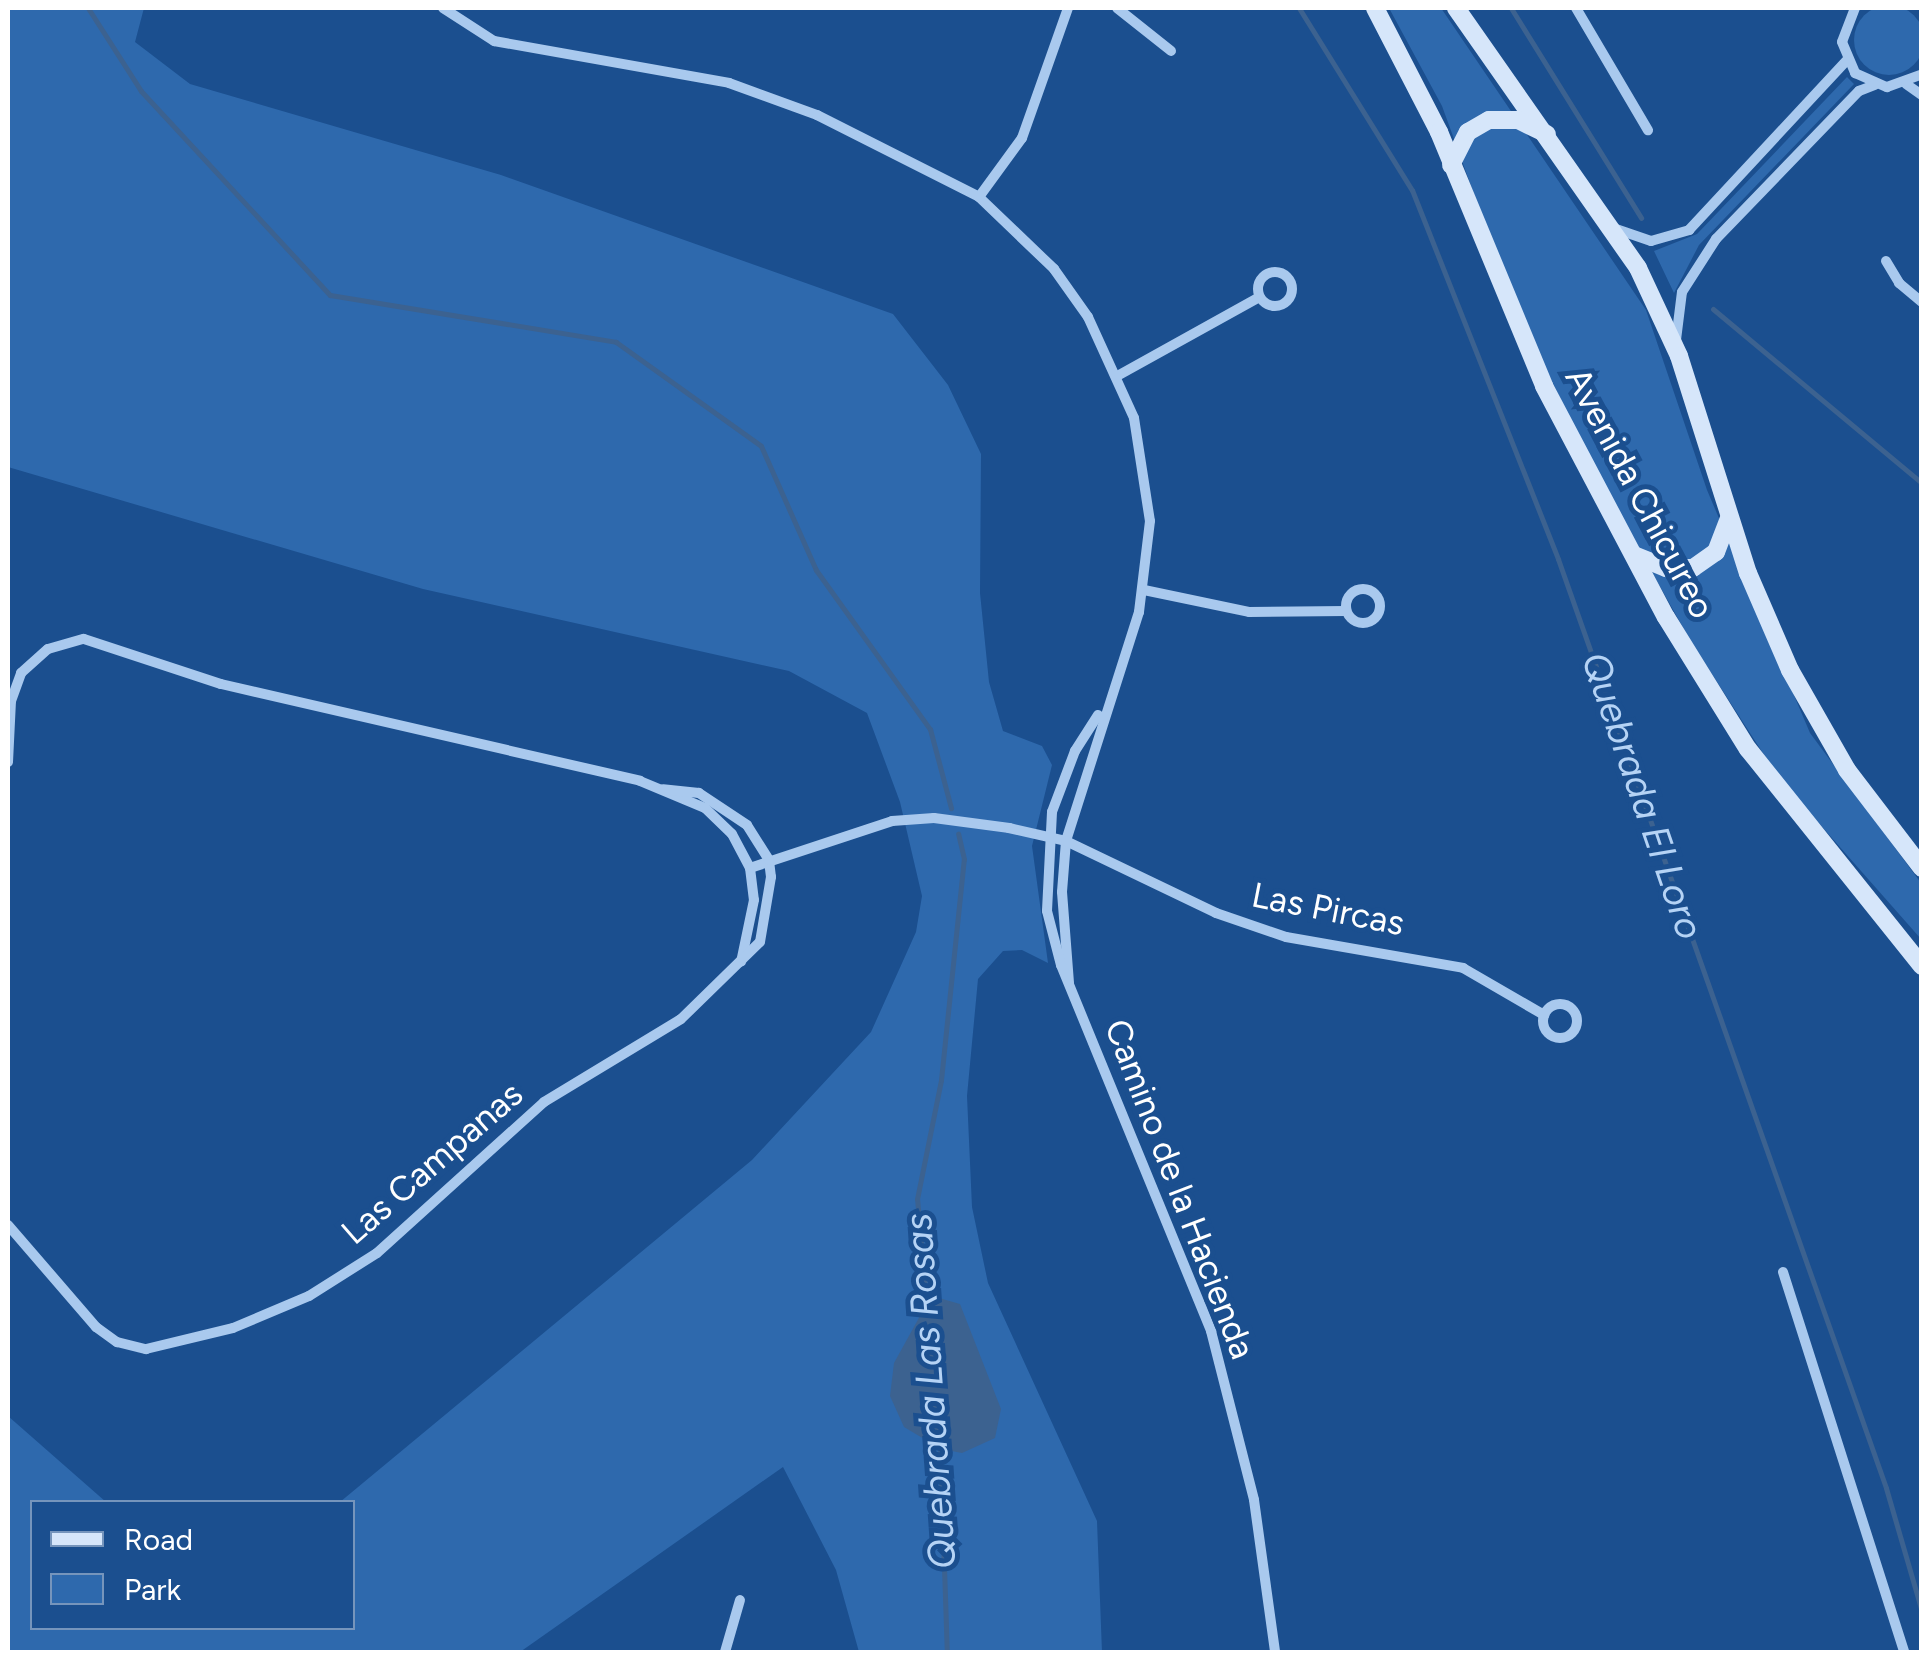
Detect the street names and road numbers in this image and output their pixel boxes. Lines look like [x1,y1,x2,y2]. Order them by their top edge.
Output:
street label: Avenida Chicureo [1556,361,1724,625]
street label: Las Pircas [1248,874,1408,944]
street label: Camino de la Hacienda [1096,1013,1264,1365]
street label: Las Campanas [333,1073,531,1253]

